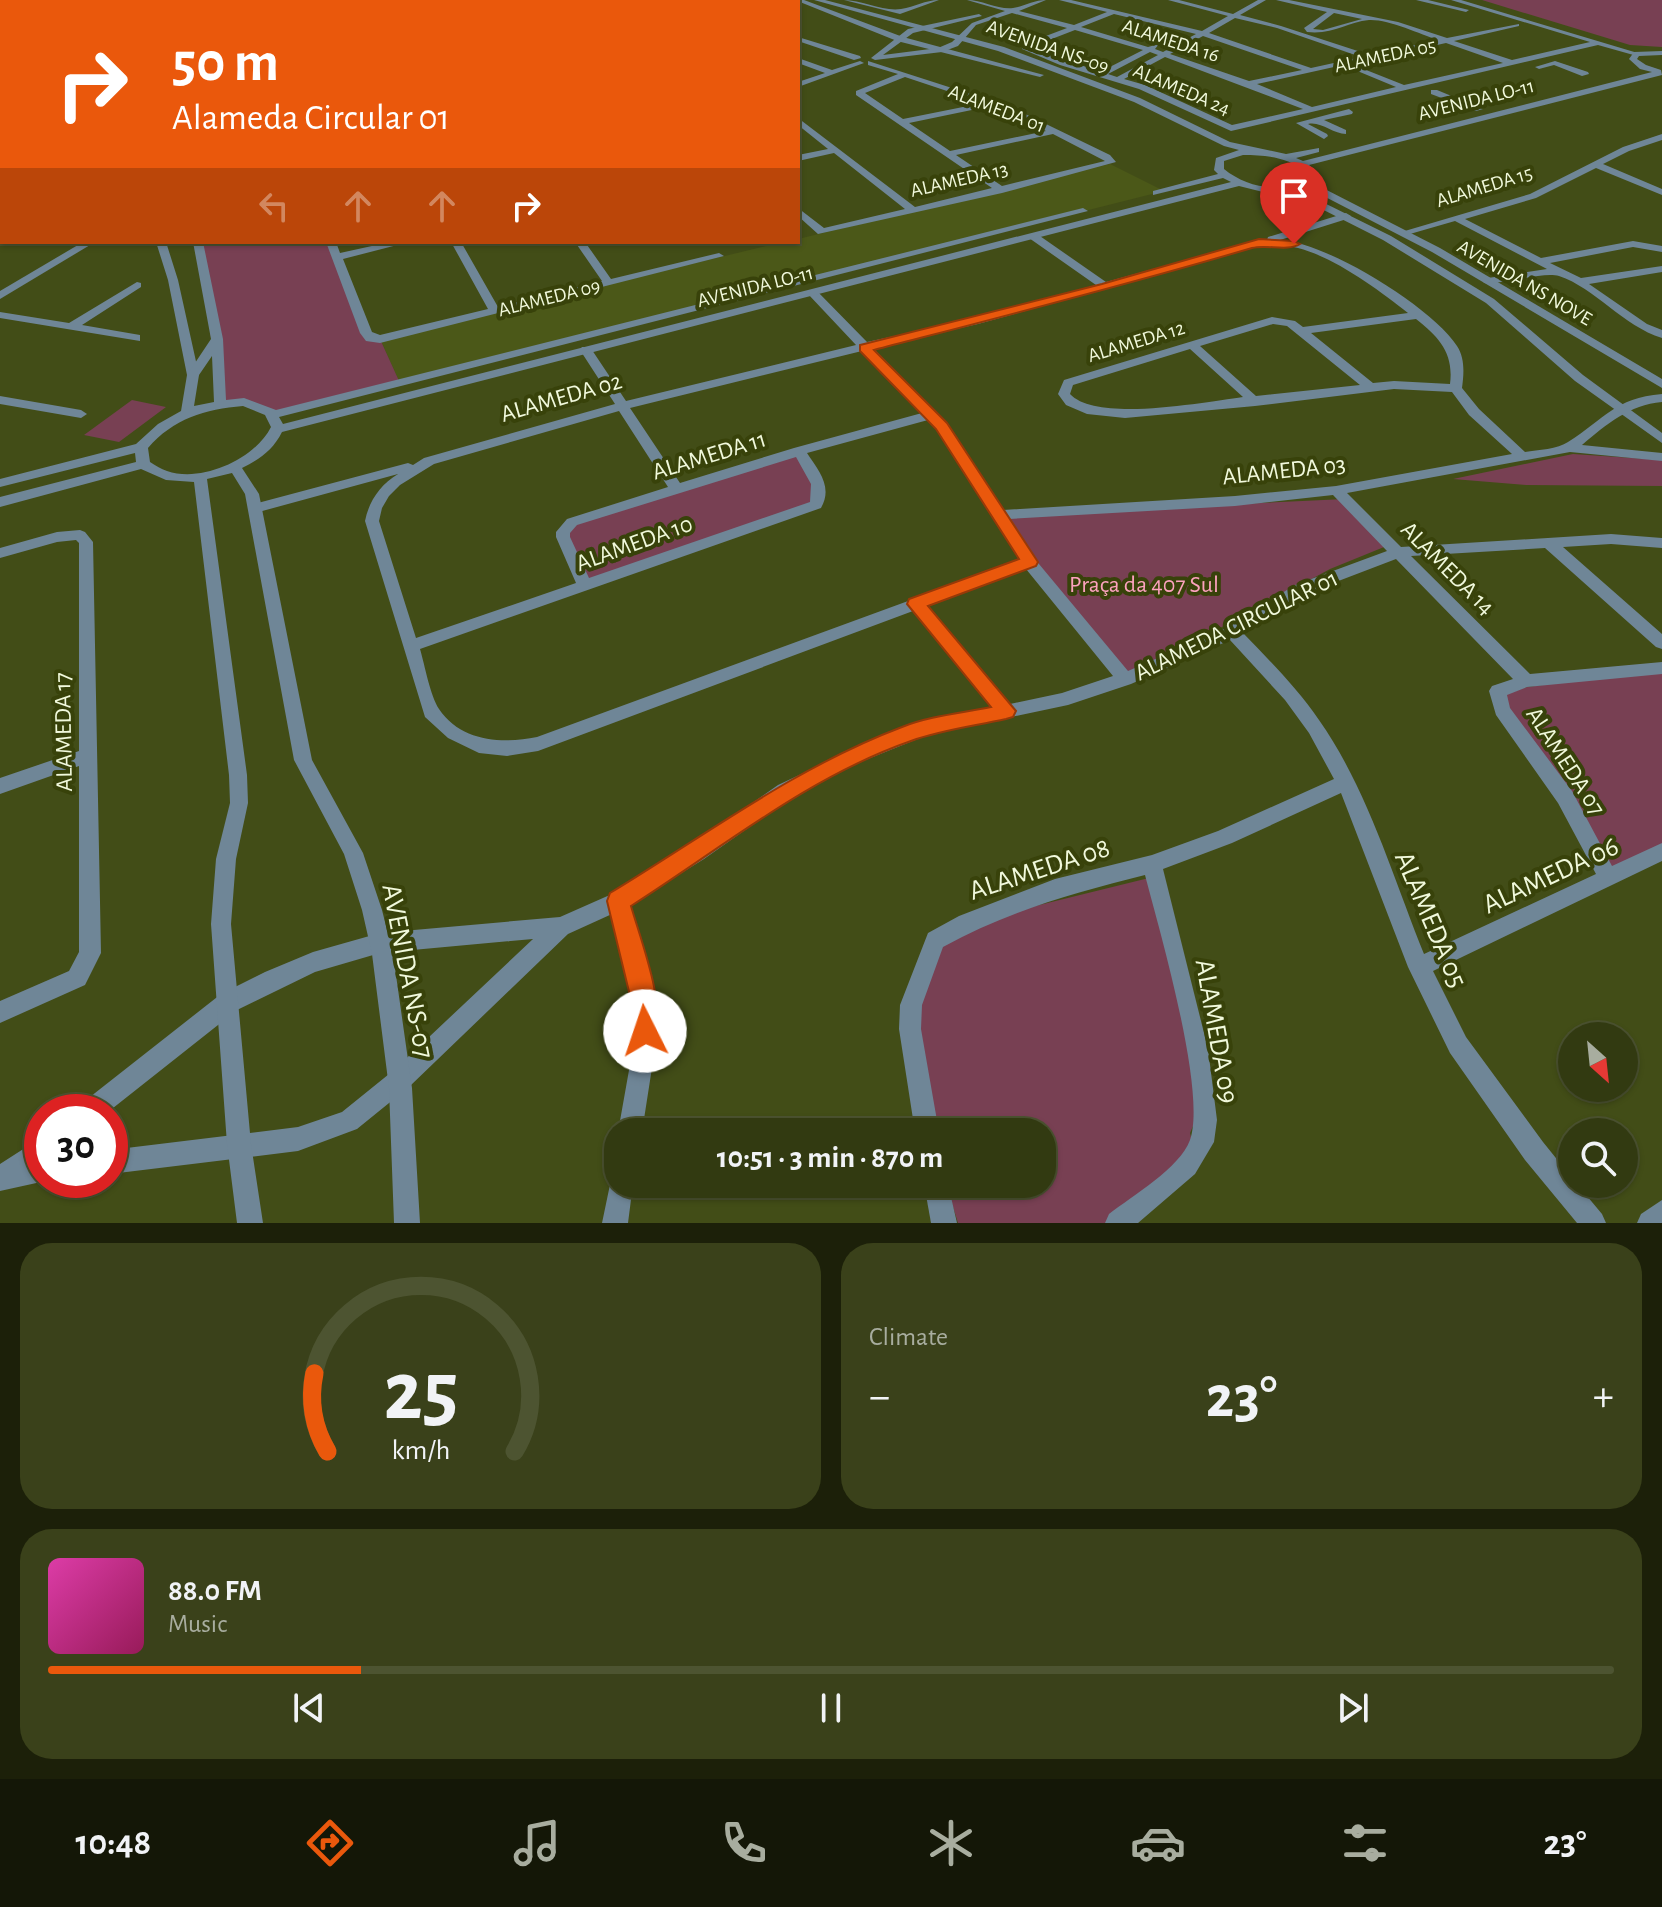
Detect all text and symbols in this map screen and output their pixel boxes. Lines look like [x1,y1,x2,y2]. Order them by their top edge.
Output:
street label: ALAMEDA 16 [1120,16,1222,66]
street label: AVENIDA NS-09 [984,17,1111,77]
icon: right [40,32,144,136]
text: 50 m [172,35,279,91]
street label: ALAMEDA 05 [1333,35,1438,76]
street label: ALAMEDA 24 [1130,61,1233,119]
street label: AVENIDA LO-11 [1416,76,1536,124]
street label: ALAMEDA 01 [946,81,1048,137]
text: Alameda Circular 01 [172,100,450,136]
street label: ALAMEDA 13 [909,159,1010,201]
pin [1260,162,1328,244]
street label: ALAMEDA 15 [1434,163,1535,211]
icon: arrive [1272,174,1316,218]
icon: left [252,184,296,228]
icon: ahead [336,184,380,228]
icon: ahead [420,184,464,228]
icon: right [504,184,548,228]
street label: AVENIDA NS NOVE [1454,236,1595,330]
street label: AVENIDA LO-11 [695,263,815,311]
street label: ALAMEDA 09 [496,276,602,320]
street label: ALAMEDA 12 [1085,318,1187,366]
street label: ALAMEDA 02 [498,369,625,427]
street label: ALAMEDA 11 [649,427,769,485]
street label: ALAMEDA 03 [1221,453,1347,489]
street label: ALAMEDA 10 [573,512,696,576]
street label: ALAMEDA 14 [1396,517,1499,620]
street label: ALAMEDA CIRCULAR 01 [1131,566,1342,686]
park label: Praça da 407 Sul [1069,573,1219,597]
street label: ALAMEDA 17 [51,672,77,792]
street label: ALAMEDA 07 [1521,703,1609,820]
street label: ALAMEDA 06 [1479,832,1623,919]
street label: ALAMEDA 08 [966,834,1113,906]
street label: ALAMEDA 05 [1389,848,1471,992]
street label: AVENIDA NS-07 [376,882,438,1061]
street label: ALAMEDA 09 [1190,957,1242,1106]
position arrow [603,989,687,1073]
north arrow [1558,1022,1638,1102]
map controls [1558,1022,1638,1198]
speed limit sign: 30 [24,1094,128,1198]
button: search [1558,1118,1638,1198]
text: 10:51 · 3 min · 870 m [717,1143,943,1173]
text: Climate [869,1324,948,1350]
text: 25 [383,1351,458,1435]
text: 23° [1206,1368,1277,1428]
text: − [869,1375,890,1419]
text: + [1593,1375,1614,1419]
text: km/h [391,1436,450,1465]
text: 88.0 FM [168,1576,262,1606]
text: Music [168,1611,227,1637]
icon: previous [287,1686,331,1730]
icon: pause [809,1686,853,1730]
icon: next [1331,1686,1375,1730]
icon: directions [302,1815,358,1871]
icon: music [509,1815,565,1871]
icon: phone [716,1815,772,1871]
icon: climate [923,1815,979,1871]
icon: car [1130,1815,1186,1871]
icon: filters [1337,1815,1393,1871]
text: 10:48 [75,1825,151,1861]
text: 23° [1544,1825,1587,1861]

